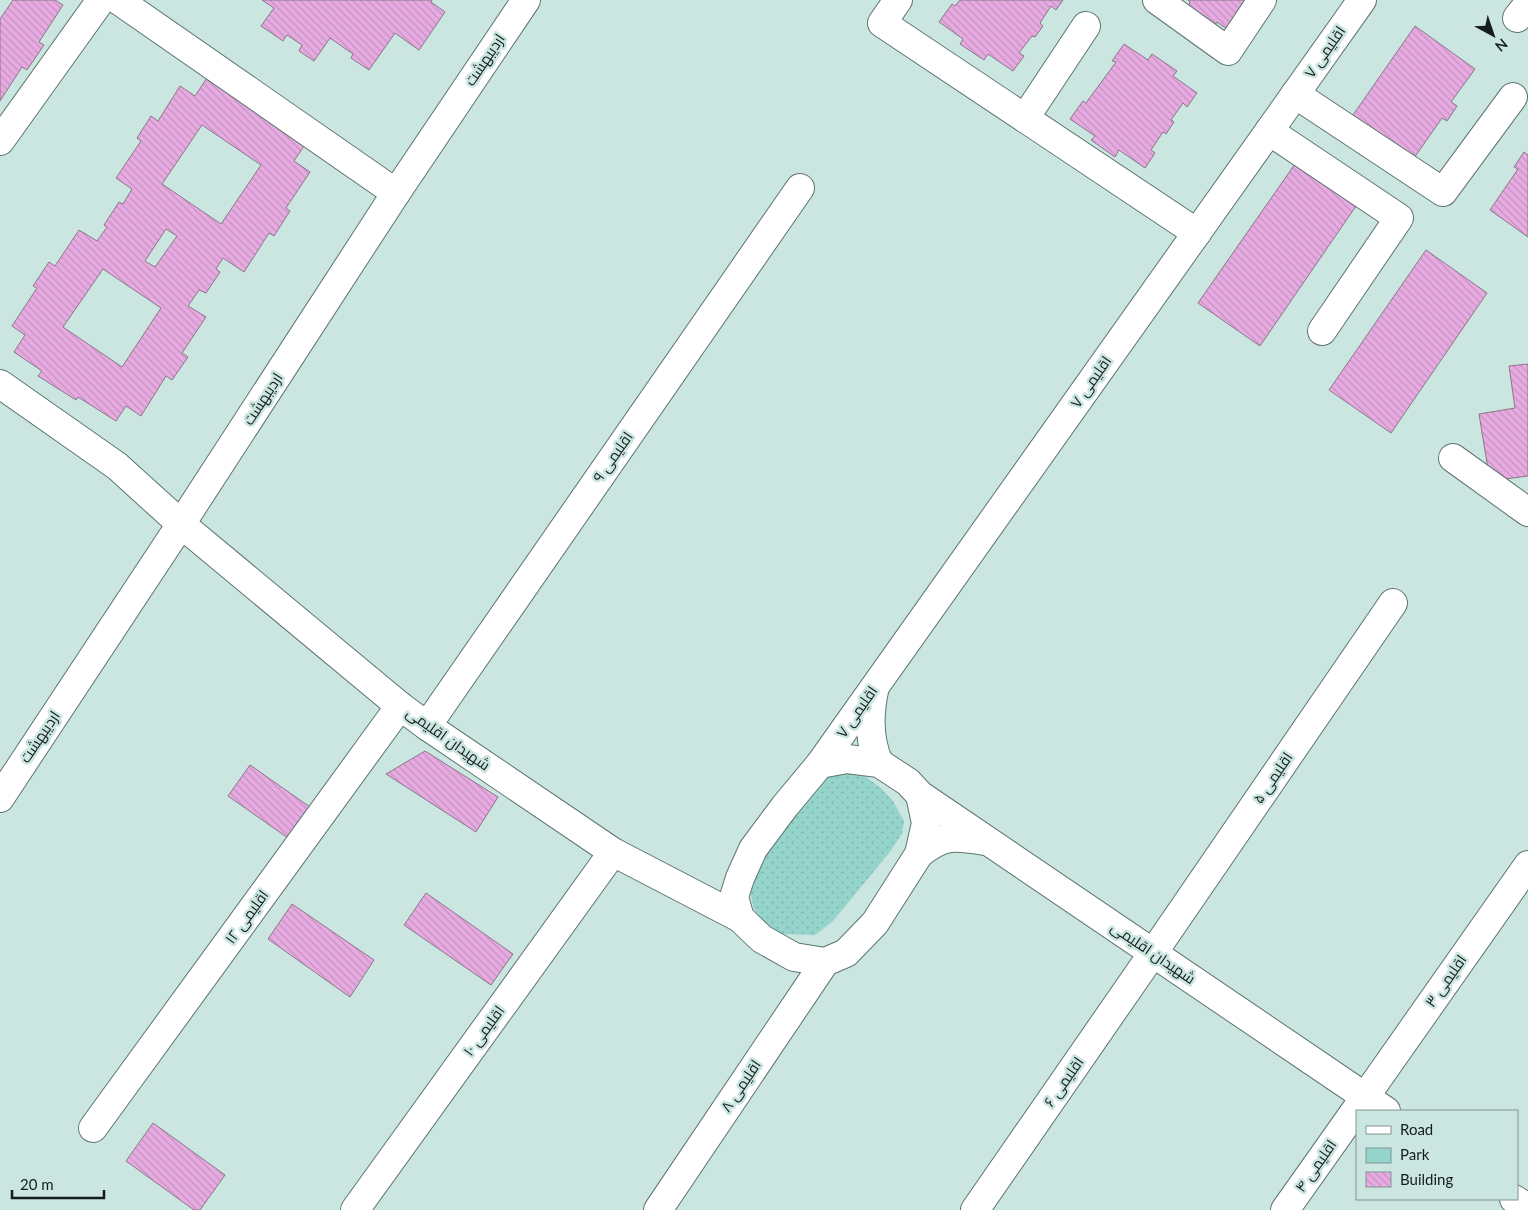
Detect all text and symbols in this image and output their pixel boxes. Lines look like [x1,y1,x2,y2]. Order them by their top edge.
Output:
north arrow [1468,10,1518,60]
street label: اقلیمی ۷ [1300,22,1350,82]
street label: اردیبهشت [460,30,510,90]
text: N [1492,35,1511,55]
street label: اقلیمی ۷ [1066,352,1116,412]
street label: اردیبهشت [239,369,287,429]
street label: اقلیمی ۹ [588,428,638,486]
street label: اقلیمی ۷ [832,682,882,742]
street label: شهیدان اقلیمی [402,703,494,775]
street label: اردیبهشت [15,707,65,767]
street label: اقلیمی ۵ [1249,749,1297,807]
street label: اقلیمی ۱۲ [221,886,273,948]
street label: شهیدان اقلیمی [1107,917,1199,989]
street label: اقلیمی ۳ [1421,951,1471,1011]
street label: اقلیمی ۱۰ [459,1002,509,1060]
street label: اقلیمی ۶ [1040,1053,1088,1111]
street label: اقلیمی ۸ [716,1056,766,1116]
legend [1356,1110,1518,1200]
text: Road [1400,1120,1433,1138]
street label: اقلیمی ۴ [1291,1136,1341,1196]
text: Park [1400,1145,1430,1163]
scale bar [12,1168,105,1200]
text: Building [1400,1170,1453,1188]
text: 20 m [20,1175,54,1193]

